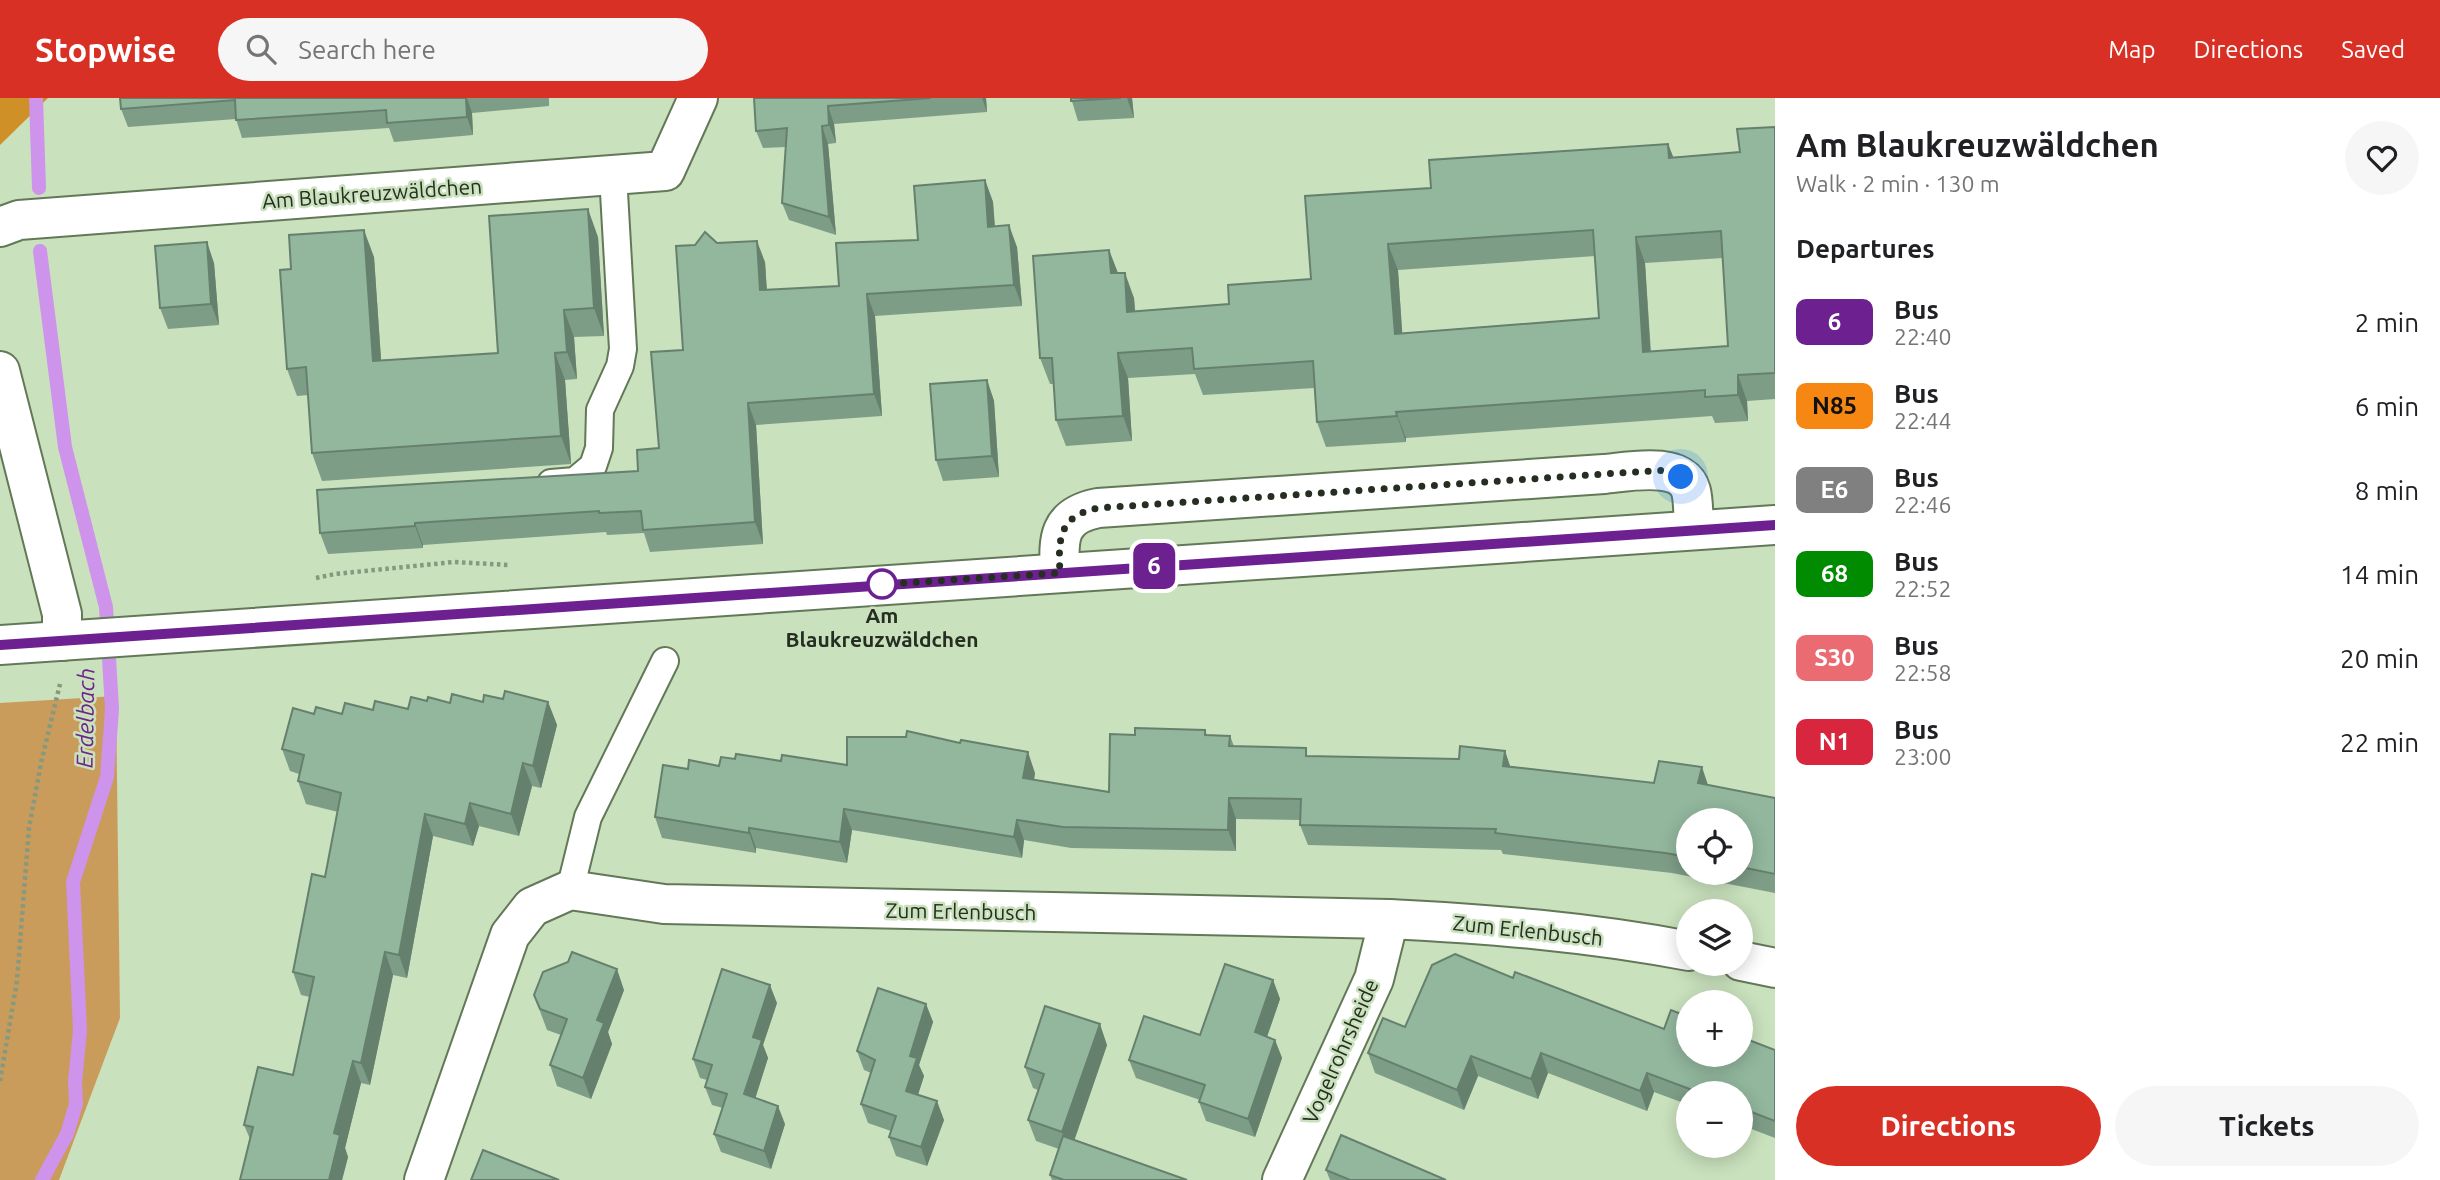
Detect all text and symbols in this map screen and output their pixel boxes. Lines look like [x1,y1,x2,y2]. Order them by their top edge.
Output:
search box [218,18,708,81]
icon: search [242,30,280,68]
text: Stopwise [35,31,176,68]
text: Search here [298,35,436,64]
text: Map [2108,36,2155,63]
text: Directions [2193,36,2303,63]
text: Saved [2341,36,2405,63]
button: heart [2345,121,2419,195]
text: Am Blaukreuzwäldchen [1796,126,2159,163]
text: Walk · 2 min · 130 m [1796,171,2000,196]
street label: Am Blaukreuzwäldchen [261,173,483,213]
text: Departures [1796,234,1934,263]
text: Bus [1894,295,1939,324]
text: 6 [1828,308,1841,335]
text: 2 min [2355,308,2419,337]
text: 22:40 [1894,324,1952,349]
text: Bus [1894,379,1939,408]
text: N85 [1812,392,1857,419]
text: 6 min [2355,392,2419,421]
text: 22:44 [1894,408,1952,433]
your location [1663,459,1698,494]
text: Bus [1894,463,1939,492]
text: E6 [1821,476,1848,503]
text: 8 min [2355,476,2419,505]
text: 22:46 [1894,492,1952,517]
line badge: 6 [1131,543,1177,589]
text: Bus [1894,547,1939,576]
text: 6 [1147,552,1161,579]
text: 68 [1821,560,1848,587]
text: 14 min [2340,560,2419,589]
marker: Am Blaukreuzwäldchen [867,569,897,599]
text: 22:52 [1894,576,1952,601]
place label: Am Blaukreuzwäldchen [785,603,979,651]
text: Bus [1894,631,1939,660]
text: S30 [1814,644,1855,671]
text: 20 min [2340,644,2419,673]
text: 22:58 [1894,660,1952,685]
water label: Erdelbach [72,668,98,768]
text: Bus [1894,715,1939,744]
text: N1 [1819,728,1850,755]
text: 22 min [2340,728,2419,757]
text: 23:00 [1894,744,1952,769]
map controls [1676,808,1753,1158]
button: locate [1676,808,1753,885]
street label: Zum Erlenbusch [885,898,1037,924]
button: layers [1676,899,1753,976]
street label: Zum Erlenbusch [1452,910,1604,950]
street label: Vogelrohrsheide [1297,975,1383,1127]
button: + [1676,990,1753,1067]
button: − [1676,1081,1753,1158]
button: Directions [1796,1086,2101,1166]
button: Tickets [2115,1086,2419,1166]

